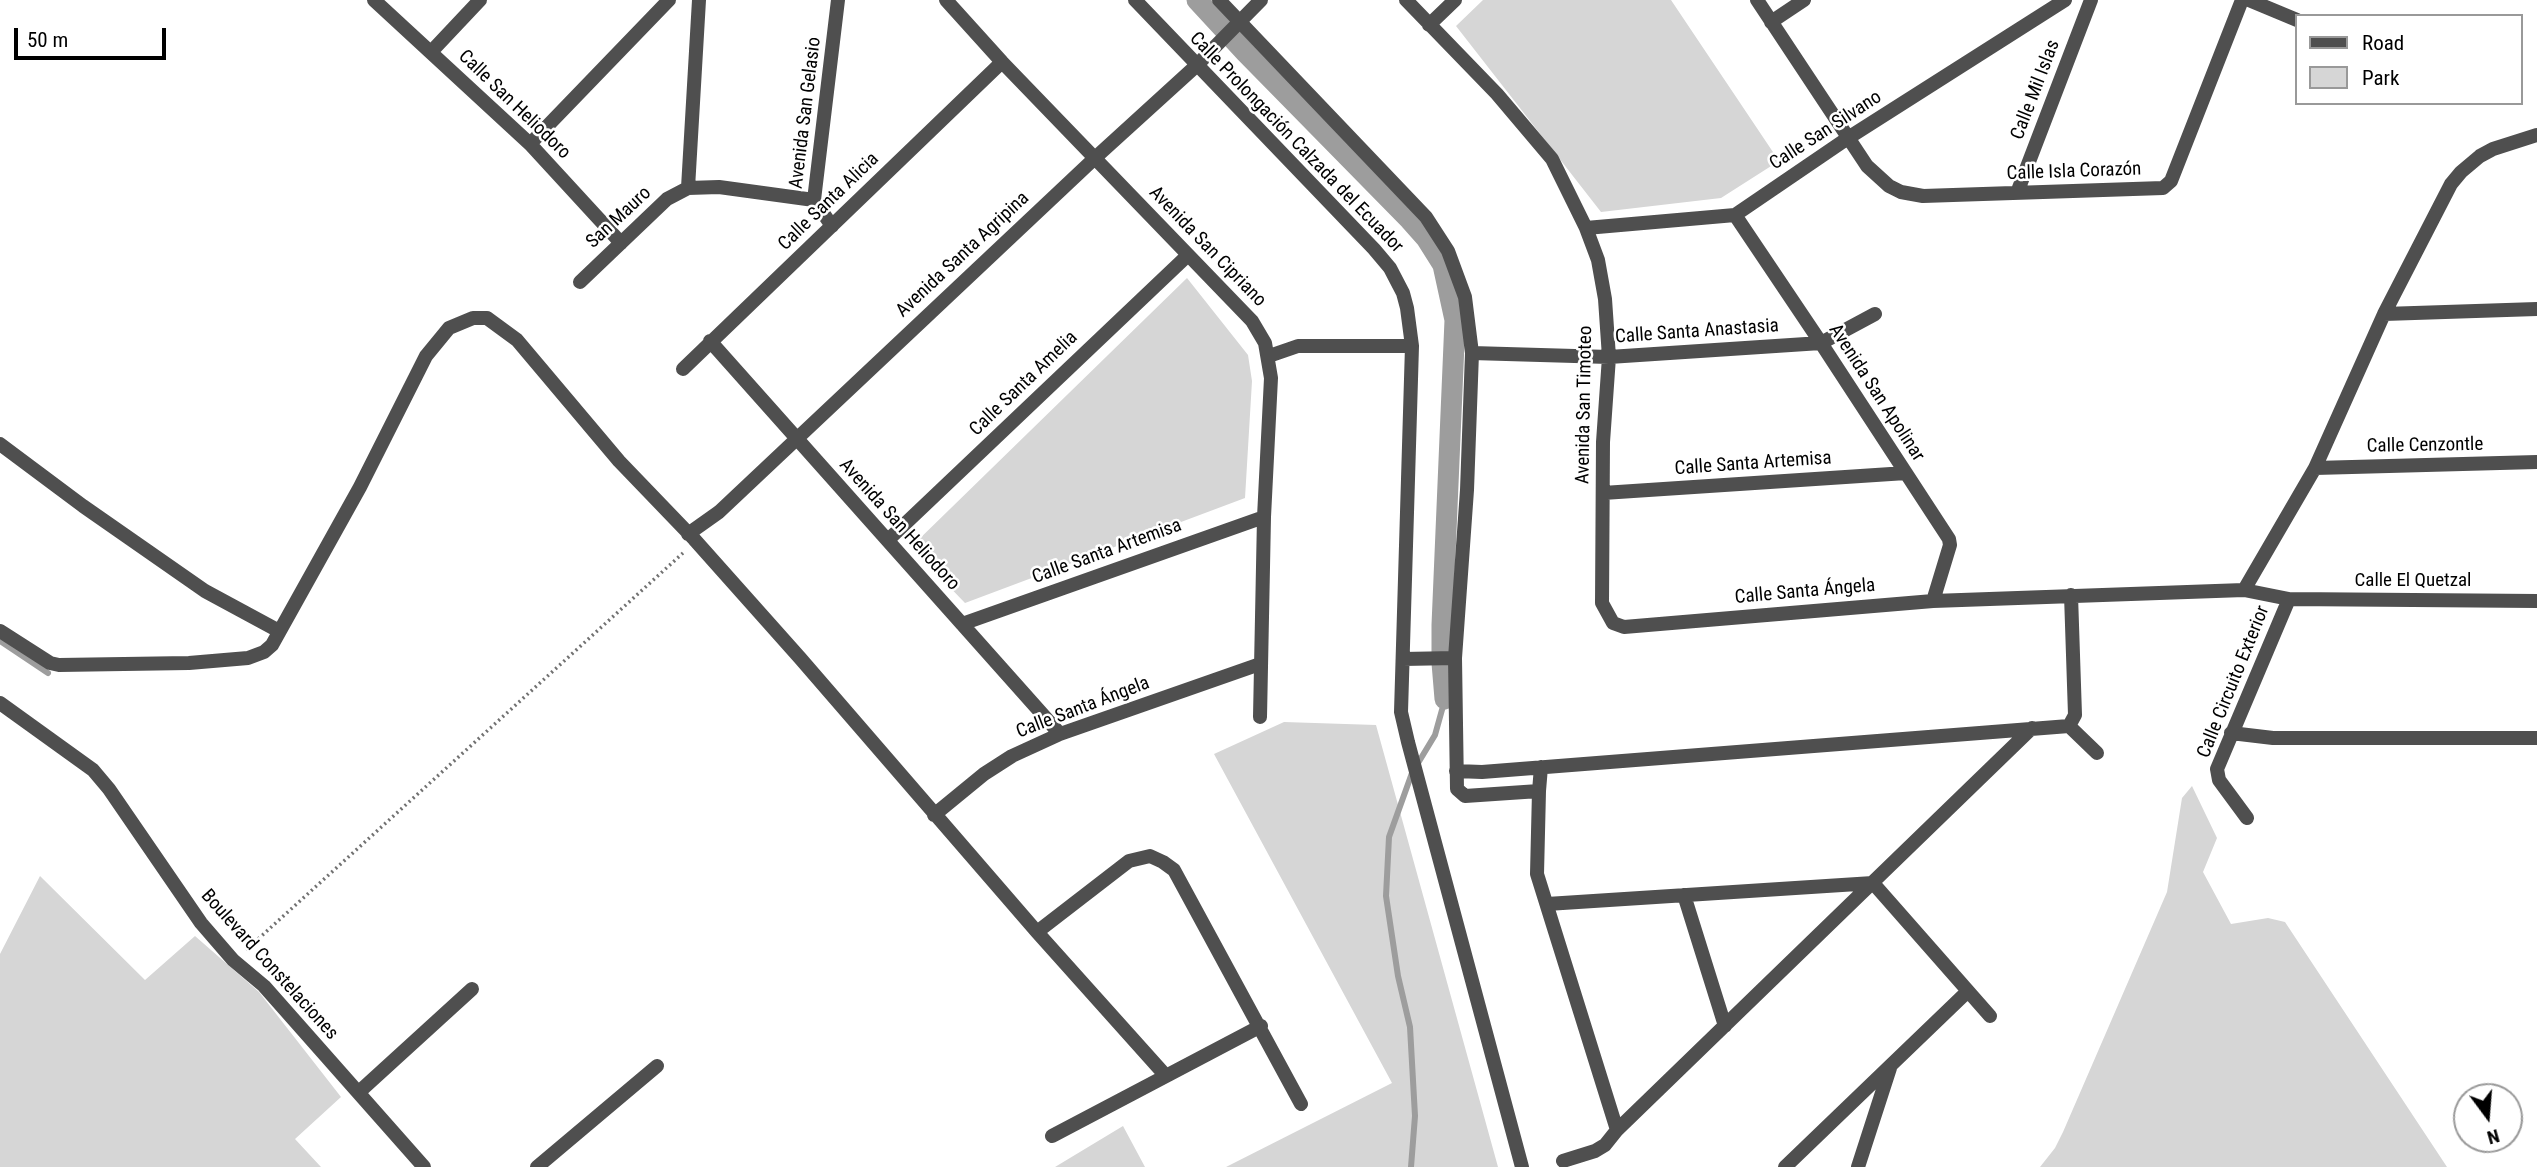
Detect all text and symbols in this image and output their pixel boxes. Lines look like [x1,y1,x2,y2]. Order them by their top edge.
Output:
scale bar [18,14,170,58]
legend [2296,14,2523,105]
text: 50 m [27,28,68,52]
street label: Calle Prolongación Calzada del Ecuador [1184,28,1408,258]
text: Road [2362,31,2404,55]
street label: Avenida San Gelasio [785,36,827,190]
street label: Calle Mil Islas [2007,37,2065,143]
street label: Calle San Heliodoro [453,46,575,164]
text: Park [2362,66,2399,90]
street label: Calle San Silvano [1766,86,1886,176]
street label: Calle Santa Alicia [774,148,884,256]
street label: Calle Isla Corazón [2006,158,2142,186]
street label: San Mauro [582,182,656,254]
street label: Avenida San Cipriano [1144,182,1270,312]
street label: Avenida Santa Agripina [892,187,1034,323]
street label: Calle Santa Anastasia [1614,315,1780,349]
street label: Avenida San Apolinar [1823,320,1929,466]
street label: Avenida San Timoteo [1572,326,1598,484]
street label: Calle Santa Amelia [965,327,1083,441]
street label: Calle Cenzontle [2367,434,2483,458]
street label: Calle Santa Artemisa [1674,447,1832,481]
street label: Avenida San Heliodoro [834,454,964,596]
street label: Calle Santa Artemisa [1029,514,1185,590]
street label: Calle El Quetzal [2355,570,2471,592]
street label: Calle Santa Ángela [1734,574,1876,610]
street label: Calle Circuito Exterior [2193,603,2275,761]
street label: Calle Santa Ángela [1013,672,1153,744]
street label: Boulevard Constelaciones [196,885,342,1045]
north arrow [2453,1083,2523,1153]
text: N [2485,1124,2502,1149]

